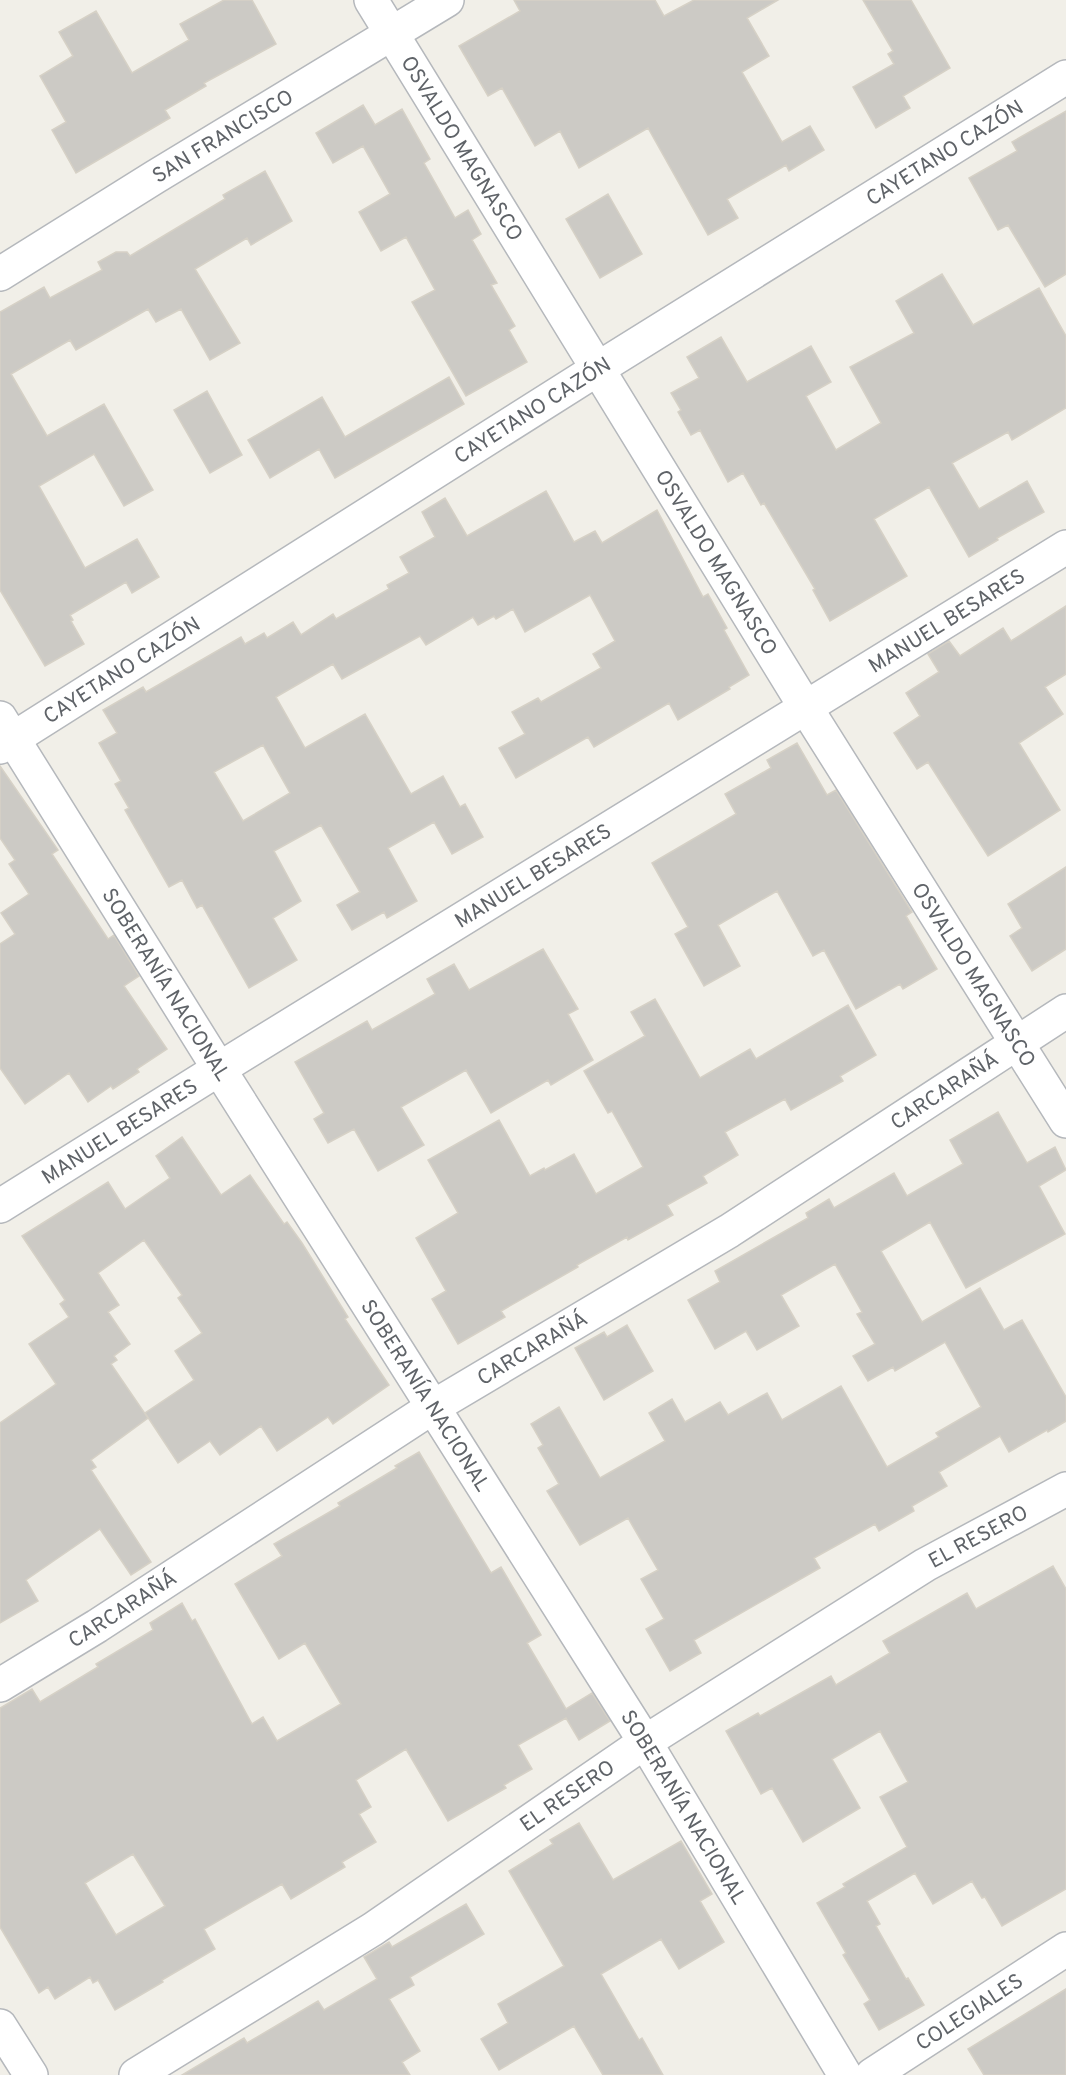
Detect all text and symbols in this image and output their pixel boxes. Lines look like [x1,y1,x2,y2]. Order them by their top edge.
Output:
street label: OSVALDO MAGNASCO [394,51,528,247]
street label: SAN FRANCISCO [148,84,299,190]
street label: CAYETANO CAZÓN [862,95,1029,213]
street label: CAYETANO CAZÓN [450,352,617,471]
street label: OSVALDO MAGNASCO [648,465,782,661]
street label: MANUEL BESARES [864,563,1031,680]
street label: CAYETANO CAZÓN [39,612,206,731]
street label: MANUEL BESARES [450,818,617,935]
street label: OSVALDO MAGNASCO [904,878,1041,1073]
street label: SOBERANÍA NACIONAL [95,884,235,1087]
street label: CARCARAÑÁ [886,1046,1004,1137]
street label: MANUEL BESARES [37,1074,203,1191]
street label: SOBERANÍA NACIONAL [353,1295,495,1498]
street label: CARCARAÑÁ [473,1305,593,1393]
street label: EL RESERO [924,1500,1033,1576]
street label: CARCARAÑÁ [64,1565,183,1655]
street label: SOBERANÍA NACIONAL [613,1706,752,1910]
street label: EL RESERO [515,1755,621,1839]
street label: COLEGIALES [911,1968,1029,2058]

